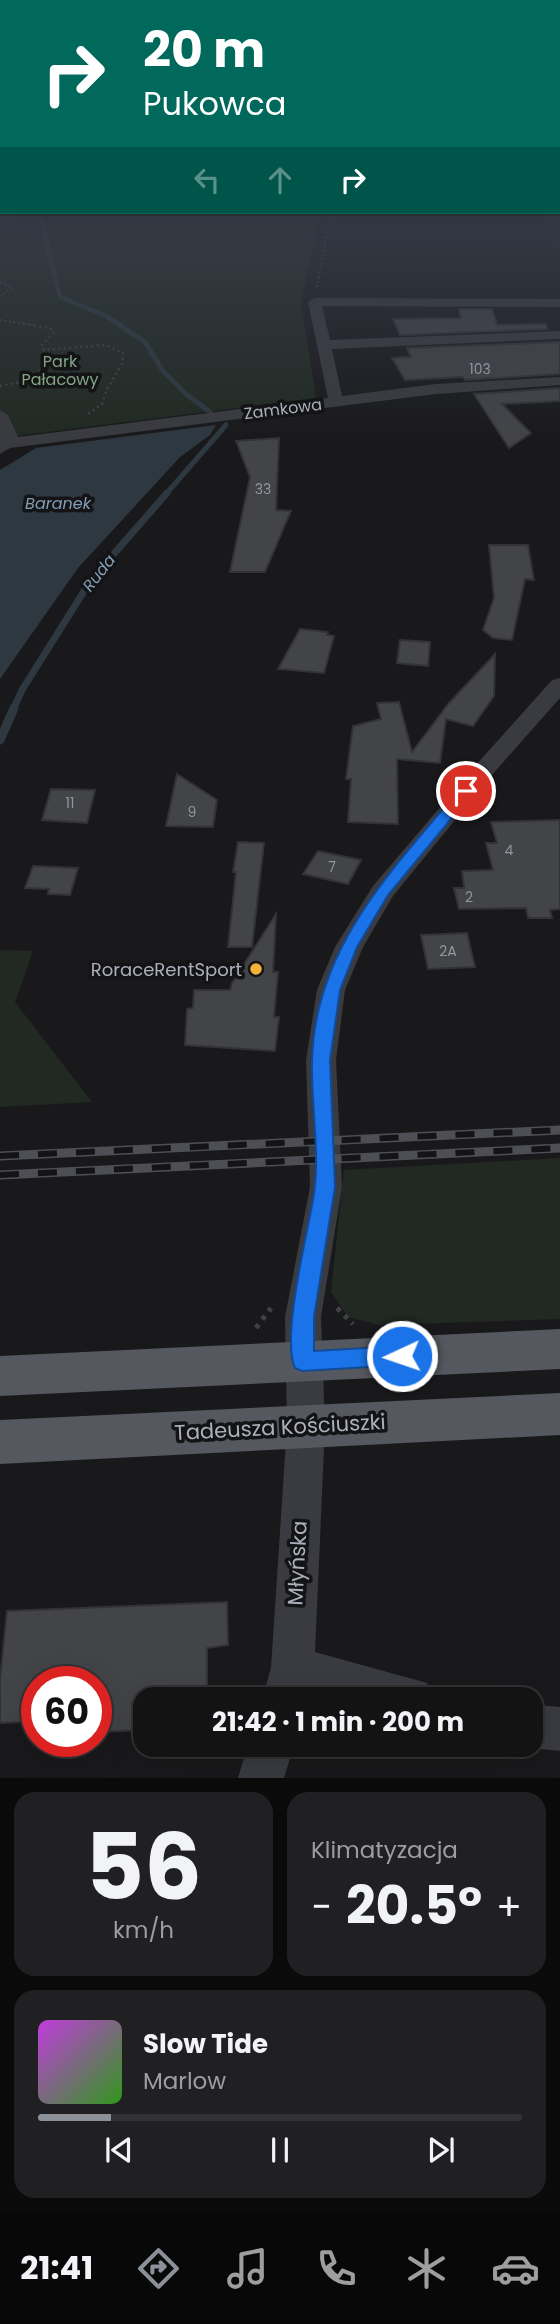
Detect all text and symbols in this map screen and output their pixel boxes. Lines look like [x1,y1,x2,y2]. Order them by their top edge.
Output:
text: 20 m [143,16,265,84]
icon: right [28,28,119,119]
text: Pukowca [143,81,286,126]
icon: left [188,161,226,199]
icon: ahead [261,161,299,199]
icon: right [334,161,372,199]
park label: Park Pałacowy [22,350,99,391]
house number: 103 [469,359,491,379]
street label: Zamkowa [243,393,323,425]
house number: 33 [255,479,271,499]
water label: Baranek [25,492,92,515]
water label: Ruda [77,549,121,596]
pin [436,761,496,821]
icon: arrive [447,772,485,810]
house number: 11 [66,793,74,813]
house number: 9 [188,802,196,822]
house number: 4 [505,840,514,860]
house number: 7 [328,857,336,877]
house number: 2 [465,887,473,907]
house number: 2A [439,941,457,961]
place label: RoraceRentSport [91,957,242,982]
marker: RoraceRentSport [248,961,264,977]
position arrow [365,1319,439,1393]
street label: Tadeusza Kościuszki [174,1407,386,1447]
street label: Młyńska [280,1520,314,1606]
speed limit sign: 60 [21,1666,112,1757]
text: 21:42 · 1 min · 200 m [212,1704,464,1740]
text: 56 [85,1803,202,1931]
text: Klimatyzacja [311,1834,458,1866]
text: 20.5° [346,1869,482,1942]
text: − [311,1880,332,1933]
text: + [496,1880,522,1933]
text: km/h [113,1914,174,1946]
text: Slow Tide [143,2026,268,2062]
text: Marlow [143,2065,226,2097]
icon: previous [100,2131,138,2169]
icon: pause [261,2131,299,2169]
icon: next [422,2131,460,2169]
icon: directions [134,2244,183,2293]
icon: music [223,2244,272,2293]
icon: phone [312,2244,361,2293]
icon: climate [402,2244,451,2293]
icon: car [491,2244,540,2293]
text: 21:41 [20,2245,93,2290]

